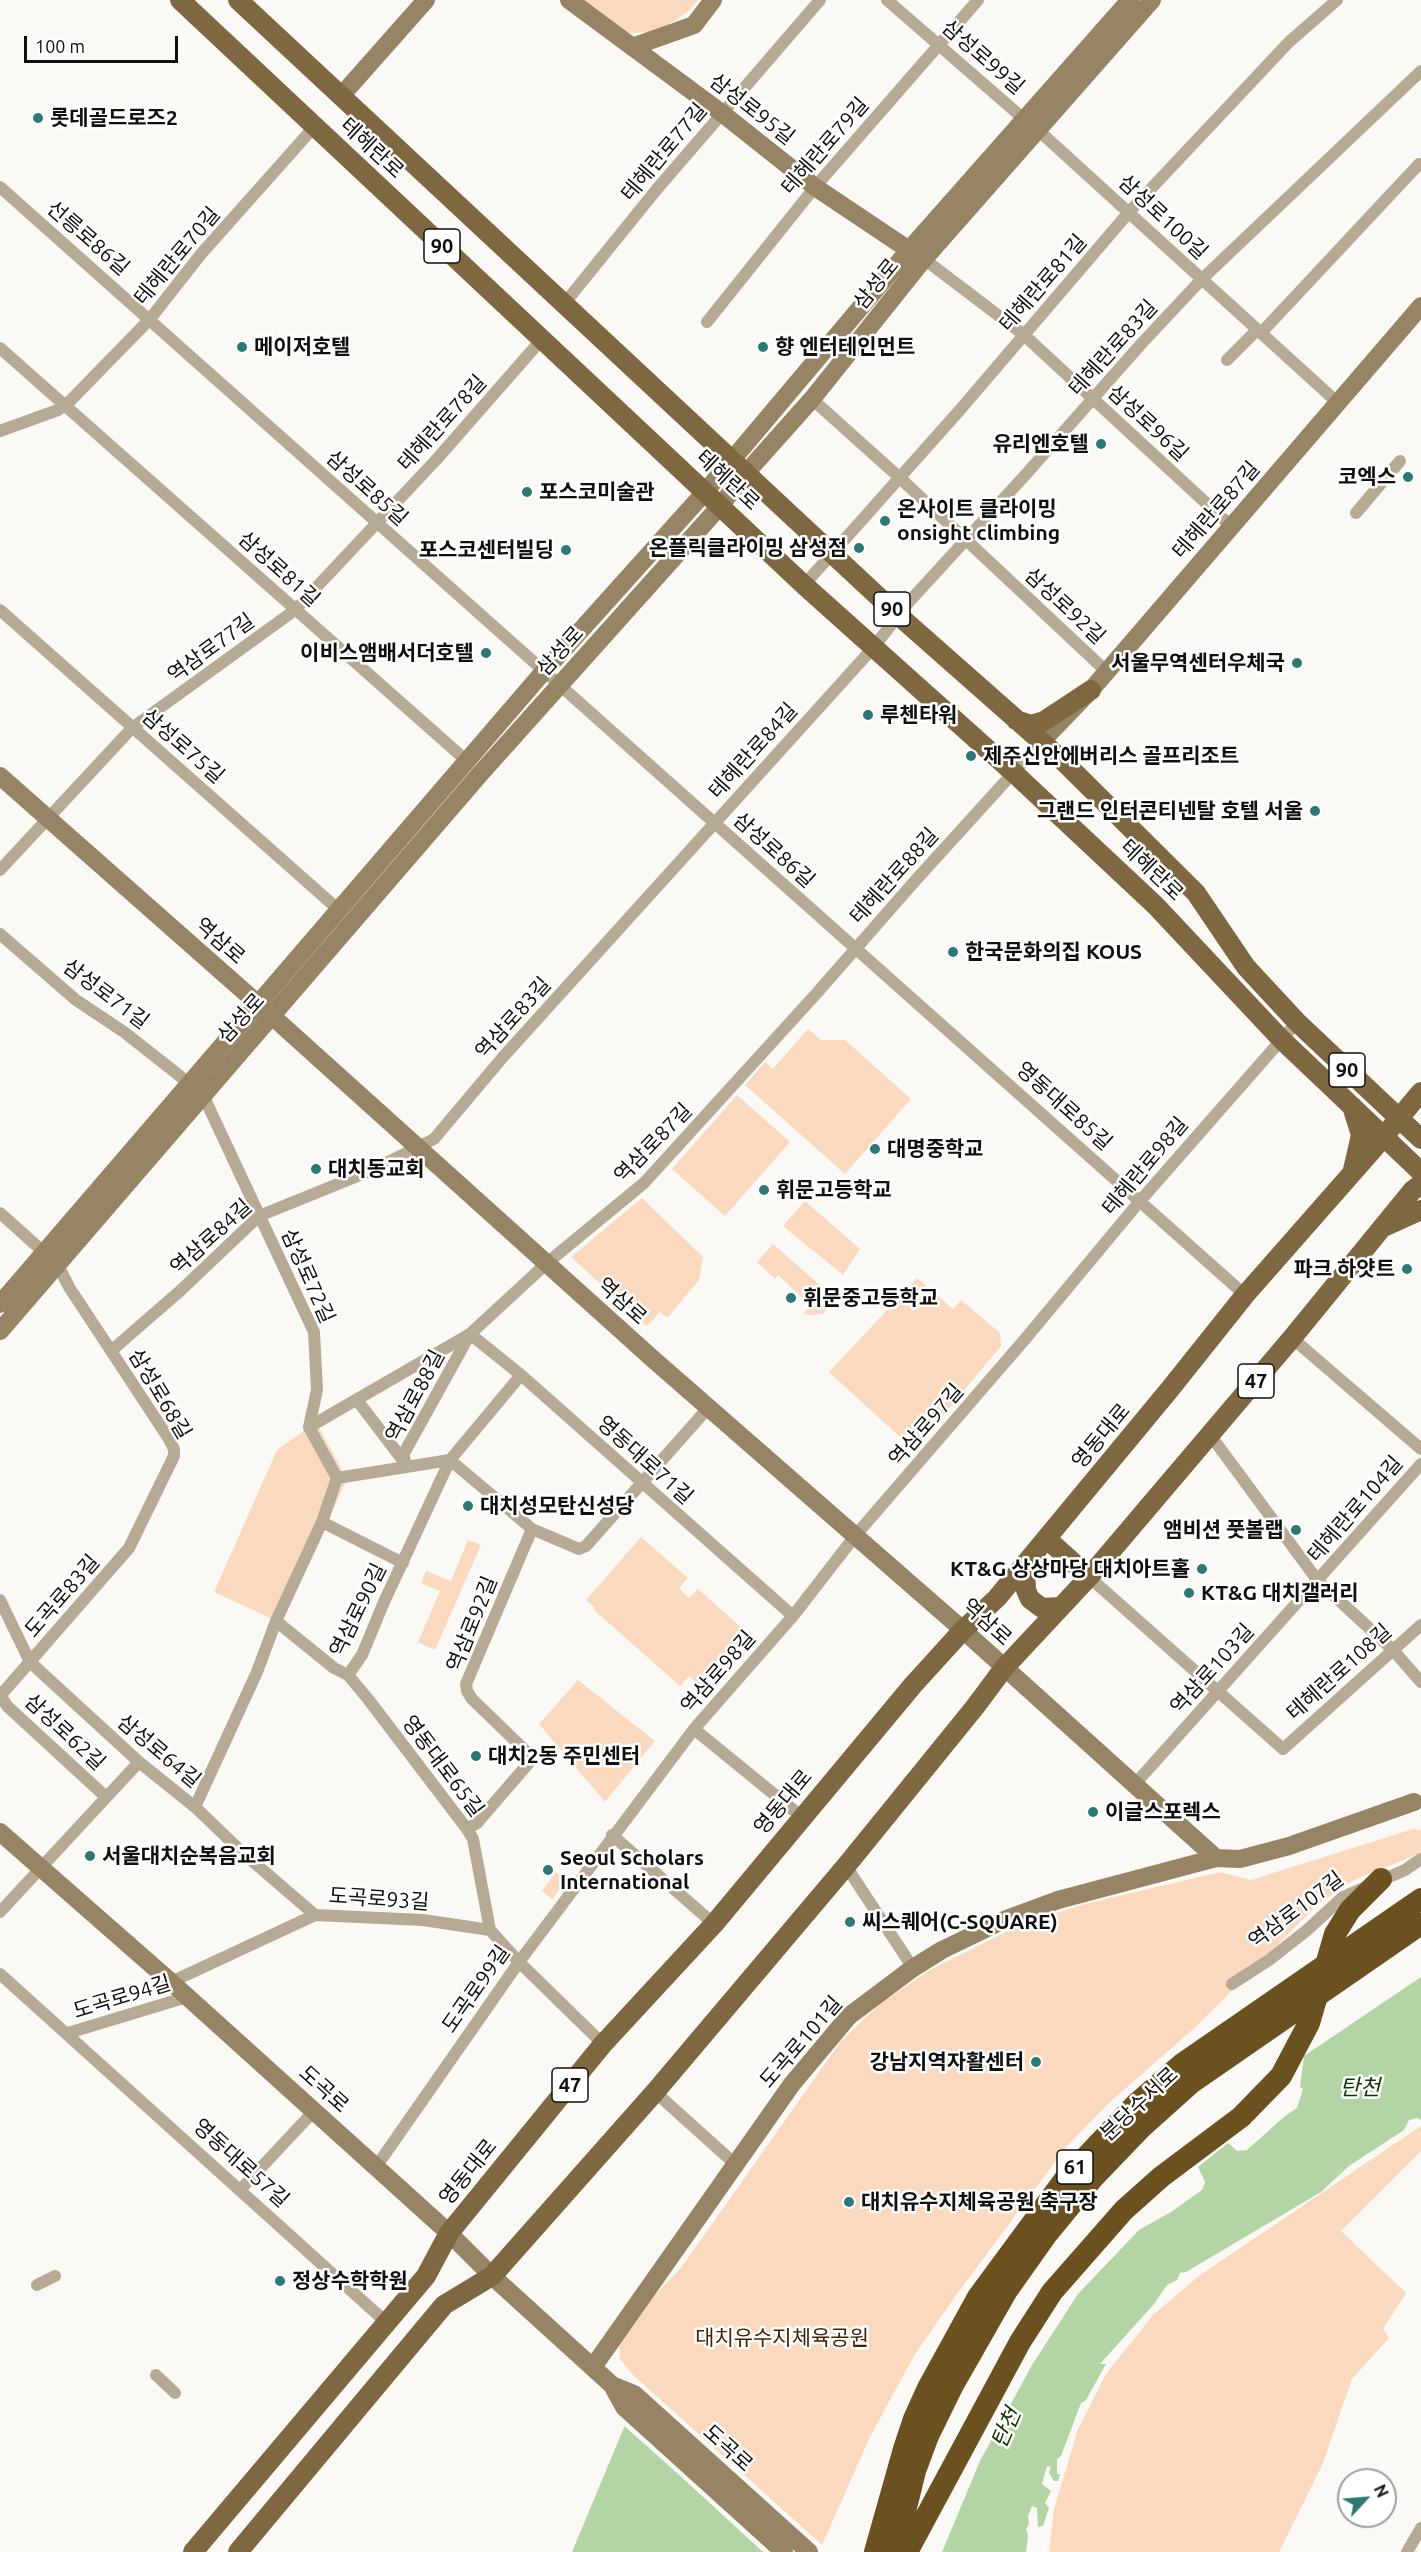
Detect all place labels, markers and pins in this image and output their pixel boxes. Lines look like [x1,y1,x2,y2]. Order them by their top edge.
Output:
place label: 롯데골드로즈2 [50,105,178,131]
marker: 롯데골드로즈2 [31,111,45,125]
place label: 메이저호텔 [254,334,351,360]
place label: 향 엔터테인먼트 [775,334,915,360]
marker: 메이저호텔 [235,340,249,354]
marker: 향 엔터테인먼트 [756,340,770,354]
place label: 유리엔호텔 [992,431,1089,457]
marker: 유리엔호텔 [1094,437,1108,451]
place label: 코엑스 [1338,464,1396,490]
marker: 코엑스 [1401,470,1415,484]
place label: 포스코미술관 [539,479,655,505]
marker: 포스코미술관 [520,485,534,499]
place label: 온사이트 클라이밍 onsight climbing [897,496,1060,546]
marker: 온사이트 클라이밍 onsight climbing [878,514,892,528]
place label: 온플릭클라이밍 삼성점 [649,535,847,561]
place label: 포스코센터빌딩 [419,537,554,563]
marker: 온플릭클라이밍 삼성점 [852,541,866,555]
marker: 포스코센터빌딩 [559,543,573,557]
place label: 이비스앰배서더호텔 [300,640,474,666]
marker: 이비스앰배서더호텔 [479,646,493,660]
place label: 서울무역센터우체국 [1111,650,1285,676]
marker: 서울무역센터우체국 [1290,656,1304,670]
place label: 루첸타워 [880,702,957,728]
marker: 루첸타워 [861,708,875,722]
place label: 제주신안에버리스 골프리조트 [983,743,1239,769]
marker: 제주신안에버리스 골프리조트 [964,749,978,763]
place label: 그랜드 인터콘티넨탈 호텔 서울 [1037,798,1303,824]
marker: 그랜드 인터콘티넨탈 호텔 서울 [1308,804,1322,818]
place label: 한국문화의집 KOUS [965,939,1142,965]
marker: 한국문화의집 KOUS [946,945,960,959]
place label: 대명중학교 [887,1136,984,1162]
marker: 대명중학교 [868,1142,882,1156]
place label: 대치동교회 [328,1156,425,1182]
marker: 대치동교회 [309,1162,323,1176]
place label: 휘문고등학교 [776,1177,892,1203]
marker: 휘문고등학교 [757,1183,771,1197]
place label: 파크 하얏트 [1293,1256,1395,1282]
marker: 파크 하얏트 [1400,1262,1414,1276]
place label: 휘문중고등학교 [803,1285,938,1311]
marker: 휘문중고등학교 [784,1291,798,1305]
place label: 대치성모탄신성당 [480,1493,635,1519]
marker: 대치성모탄신성당 [461,1499,475,1513]
place label: 앰비션 풋볼랩 [1163,1517,1284,1543]
marker: 앰비션 풋볼랩 [1289,1523,1303,1537]
place label: KT&G 상상마당 대치아트홀 [950,1556,1190,1582]
marker: KT&G 상상마당 대치아트홀 [1195,1562,1209,1576]
place label: KT&G 대치갤러리 [1201,1580,1359,1606]
marker: KT&G 대치갤러리 [1182,1586,1196,1600]
place label: 대치2동 주민센터 [488,1743,640,1769]
marker: 대치2동 주민센터 [469,1749,483,1763]
place label: 이글스포렉스 [1105,1799,1221,1825]
marker: 이글스포렉스 [1086,1805,1100,1819]
place label: 서울대치순복음교회 [102,1843,276,1869]
place label: Seoul Scholars International [560,1845,704,1895]
marker: 서울대치순복음교회 [83,1849,97,1863]
marker: Seoul Scholars International [541,1863,555,1877]
place label: 씨스퀘어(C-SQUARE) [862,1909,1058,1935]
marker: 씨스퀘어(C-SQUARE) [843,1915,857,1929]
place label: 강남지역자활센터 [869,2049,1024,2075]
marker: 강남지역자활센터 [1029,2055,1043,2069]
place label: 대치유수지체육공원 축구장 [861,2189,1098,2215]
marker: 대치유수지체육공원 축구장 [842,2195,856,2209]
place label: 정상수학학원 [292,2268,408,2294]
marker: 정상수학학원 [273,2274,287,2288]

